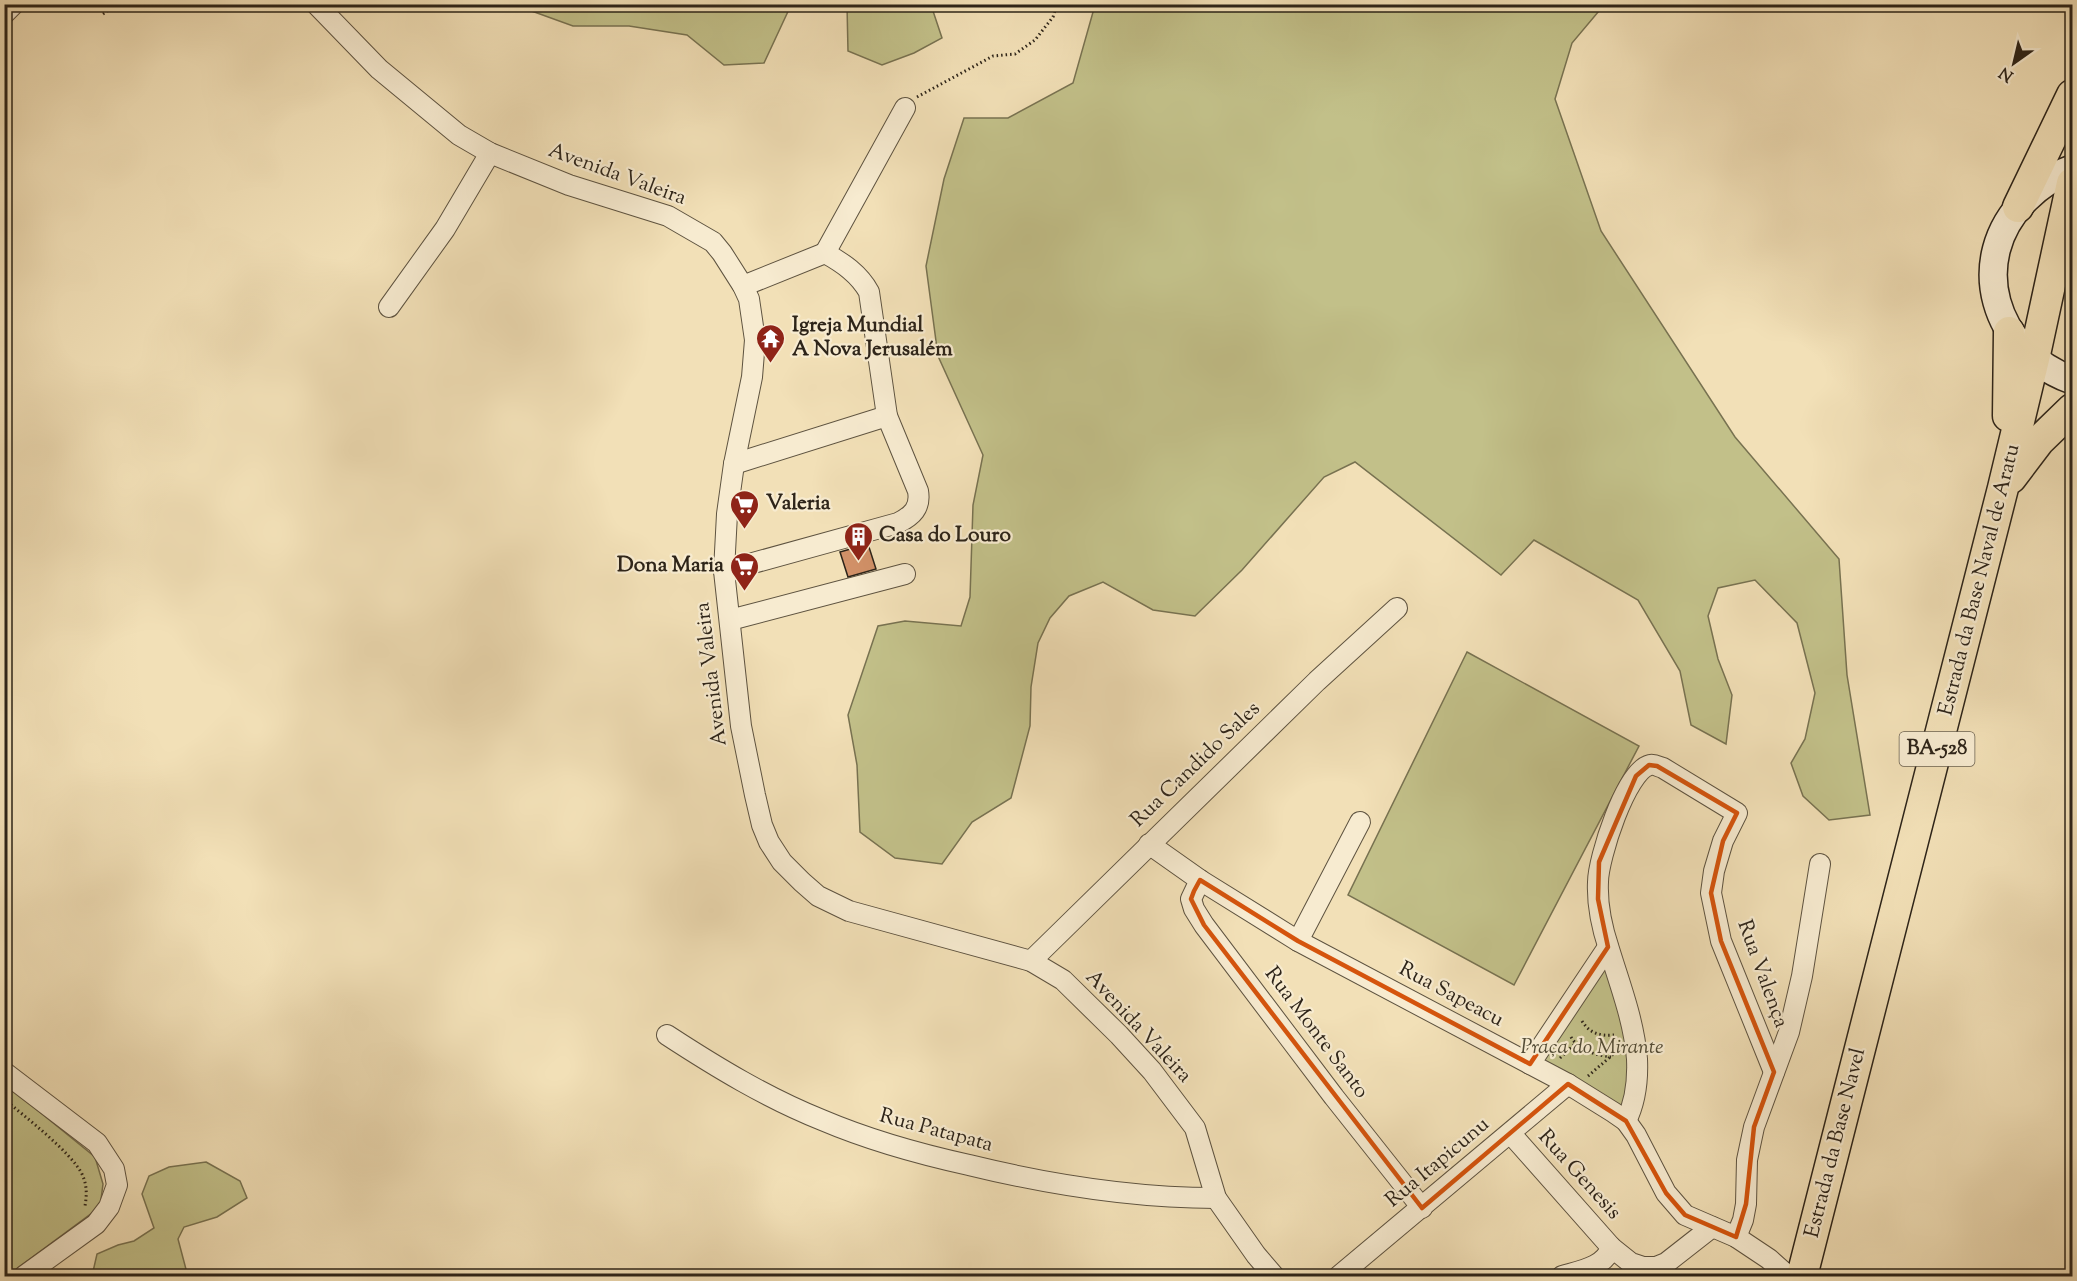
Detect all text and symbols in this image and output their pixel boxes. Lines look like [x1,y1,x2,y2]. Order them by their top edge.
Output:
north arrow [1984,33,2044,93]
text: N [1995,60,2019,86]
street label: Avenida Valeira [544,136,690,214]
place label: Igreja Mundial A Nova Jerusalém [792,311,953,365]
temple icon: Igreja Mundial A Nova Jerusalém [755,322,787,364]
street label: Estrada da Base Naval de Aratu [1932,441,2028,719]
supermarket icon: Valeria [729,488,761,530]
place label: Valeria [766,489,831,519]
building icon: Casa do Louro [842,520,874,562]
place label: Casa do Louro [879,521,1011,551]
supermarket icon: Dona Maria [729,550,761,592]
place label: Dona Maria [617,551,724,581]
street label: Avenida Valeira [688,600,736,748]
street label: Rua Candido Sales [1124,695,1268,835]
road number: BA-528 [1900,732,1974,766]
street label: Rua Valença [1729,916,1796,1032]
street label: Rua Sapeacu [1393,955,1509,1035]
street label: Rua Monte Santo [1257,961,1375,1105]
street label: Avenida Valeira [1078,964,1198,1090]
park label: Praça do Mirante [1520,1033,1664,1063]
street label: Estrada da Base Navel [1798,1045,1874,1241]
street label: Rua Patapata [876,1101,996,1161]
street label: Rua Itapicunu [1379,1110,1497,1216]
street label: Rua Genesis [1530,1123,1628,1227]

